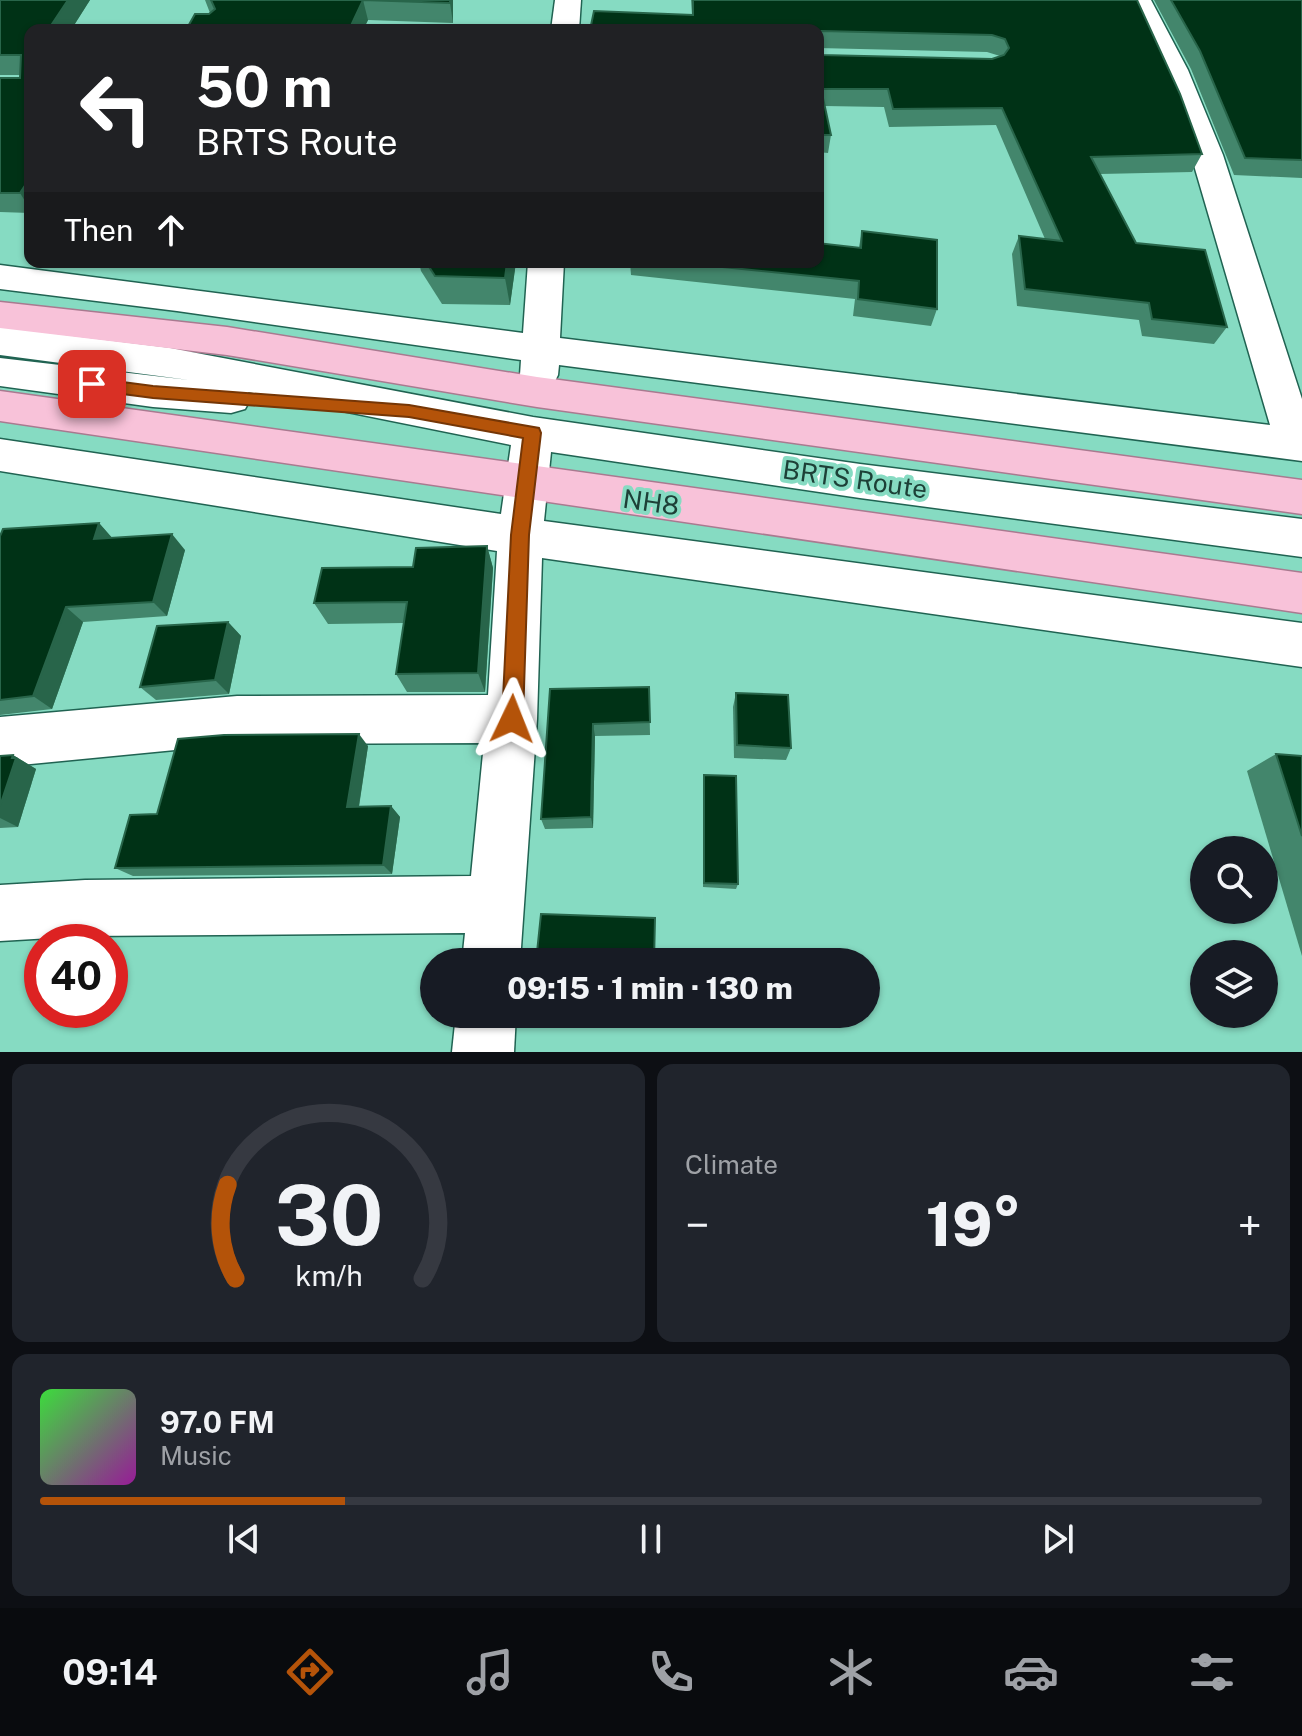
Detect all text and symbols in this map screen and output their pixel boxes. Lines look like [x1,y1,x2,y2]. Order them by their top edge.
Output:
text: 50 m [196,54,333,120]
icon: left [64,56,168,160]
text: BRTS Route [196,121,398,163]
icon: ahead [149,208,193,252]
text: Then [64,212,133,248]
pin [58,350,126,418]
icon: arrive [70,362,114,406]
street label: BRTS Route [781,454,929,504]
street label: NH8 [621,483,681,521]
position arrow [470,677,554,761]
map controls [1190,836,1278,1028]
button: search [1190,836,1278,924]
speed limit sign: 40 [24,924,128,1028]
button: layers [1190,940,1278,1028]
text: 09:15 · 1 min · 130 m [507,970,793,1006]
text: Climate [685,1149,778,1180]
text: 30 [274,1166,383,1264]
text: 19° [926,1189,1021,1260]
text: − [685,1199,709,1251]
text: + [1238,1199,1262,1251]
text: km/h [295,1259,362,1292]
text: 97.0 FM [160,1404,275,1440]
text: Music [160,1440,232,1471]
icon: previous [222,1517,266,1561]
icon: pause [629,1517,673,1561]
icon: next [1036,1517,1080,1561]
icon: directions [282,1644,338,1700]
icon: music [462,1644,518,1700]
icon: phone [643,1644,699,1700]
icon: climate [823,1644,879,1700]
icon: car [1003,1644,1059,1700]
icon: filters [1184,1644,1240,1700]
text: 09:14 [62,1651,158,1693]

